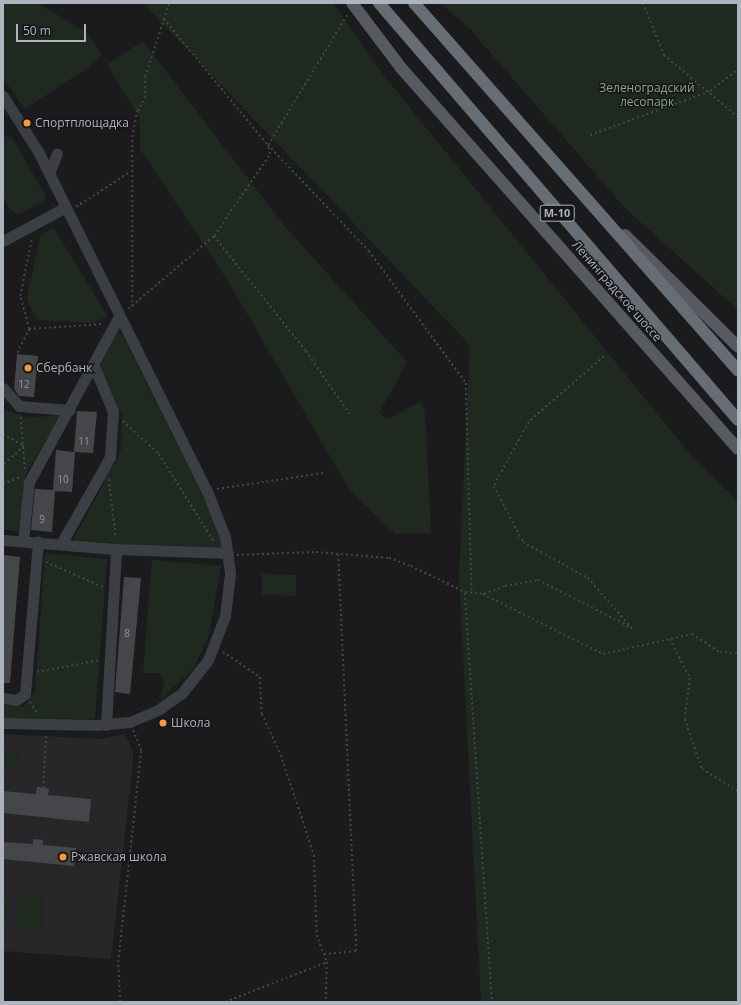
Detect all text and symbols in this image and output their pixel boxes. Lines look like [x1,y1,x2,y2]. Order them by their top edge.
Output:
scale bar [18,16,88,42]
text: 50 m [23,22,51,39]
park label: Зеленоградский лесопарк [599,81,695,109]
place label: Спортплощадка [35,116,129,130]
marker: Спортплощадка [22,118,32,128]
road number: М-10 [539,204,575,222]
street label: Ленинградское шоссе [569,238,665,344]
place label: Сбербанк [36,361,92,375]
marker: Сбербанк [23,363,33,373]
house number: 12 [18,379,30,391]
house number: 11 [78,436,90,448]
house number: 10 [57,474,69,486]
house number: 9 [39,514,45,526]
house number: 8 [124,628,130,640]
place label: Школа [171,716,210,730]
marker: Школа [158,718,168,728]
place label: Ржавская школа [71,850,167,864]
marker: Ржавская школа [58,852,68,862]

